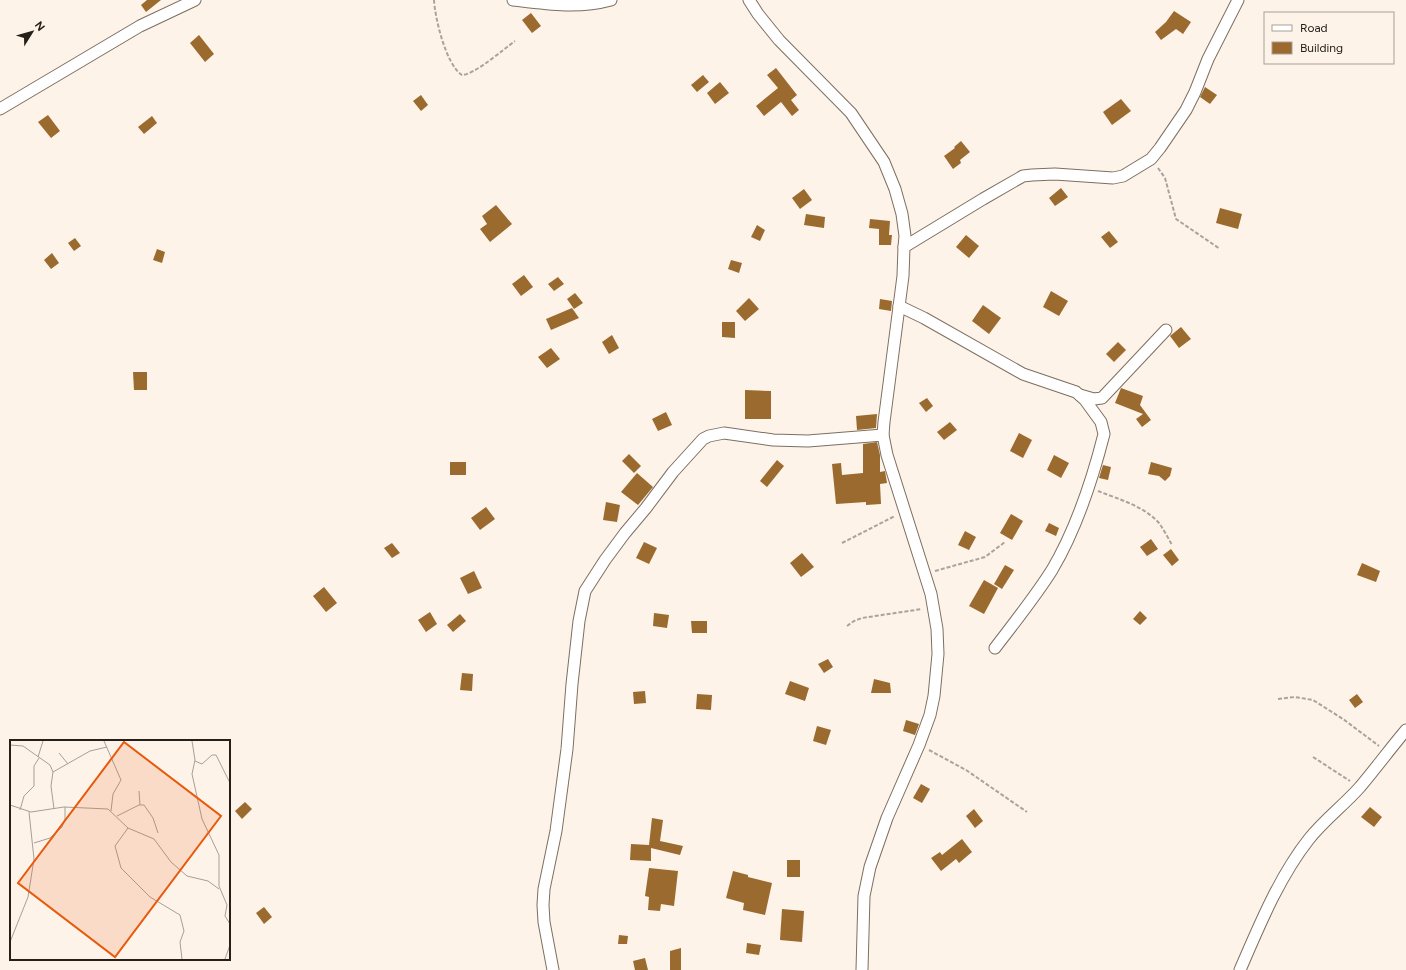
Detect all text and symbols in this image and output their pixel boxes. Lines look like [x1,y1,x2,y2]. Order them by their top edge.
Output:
north arrow [12,12,52,52]
legend [1264,12,1394,64]
text: N [32,19,47,34]
text: Road [1300,21,1328,35]
text: Building [1300,41,1343,55]
inset map [10,740,230,960]

